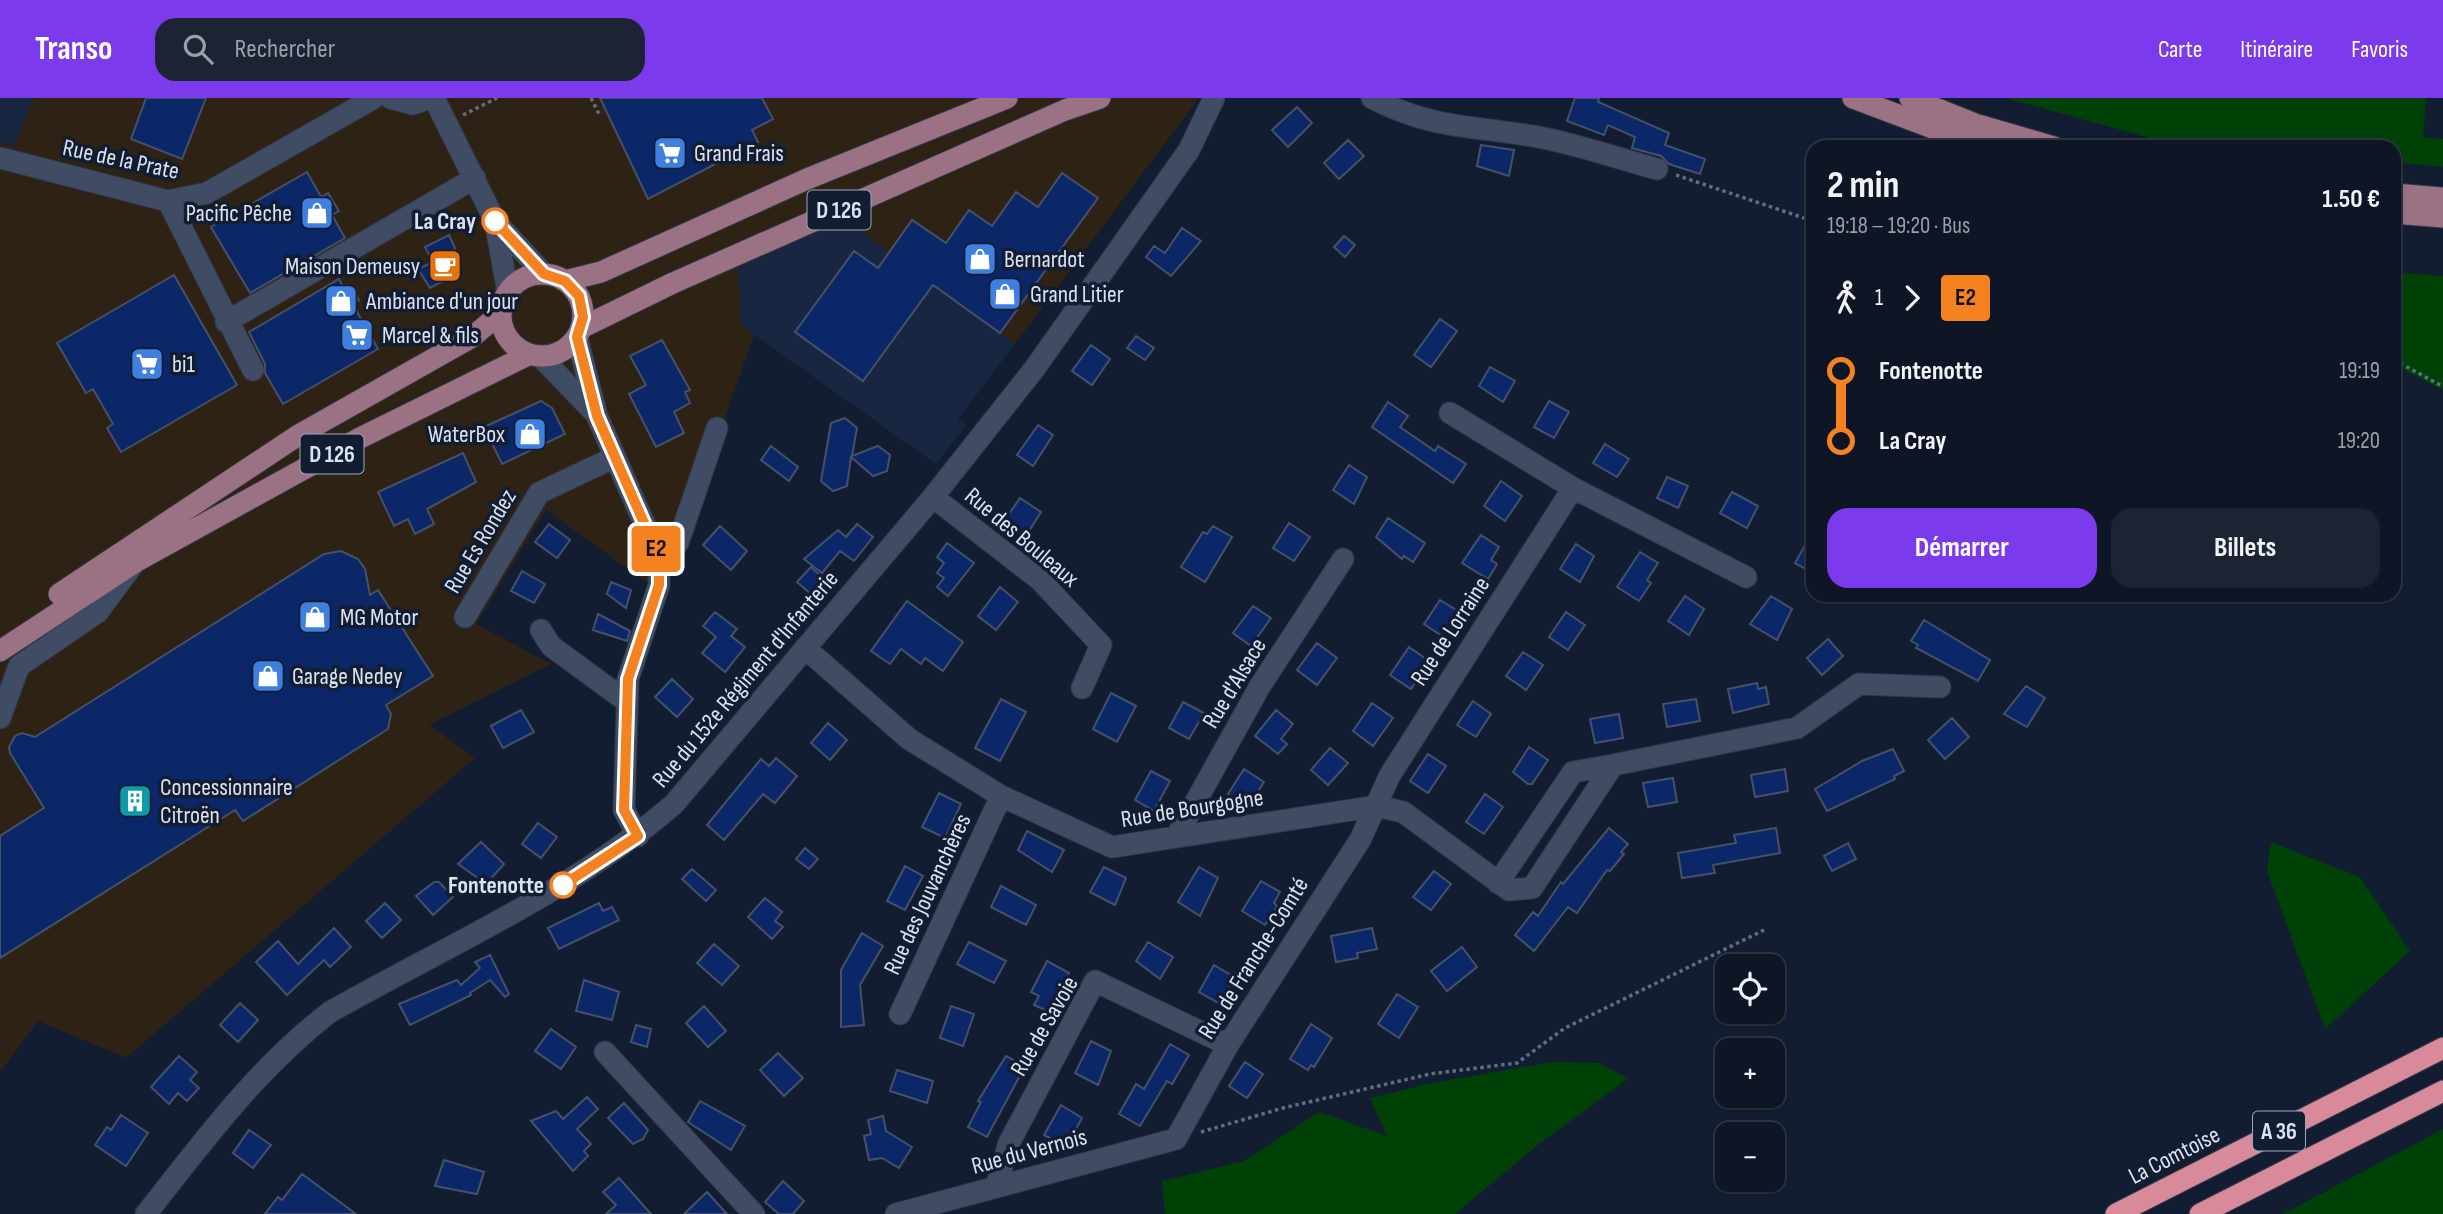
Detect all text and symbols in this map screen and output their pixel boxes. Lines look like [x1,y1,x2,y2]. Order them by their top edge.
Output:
search box [155,18,645,81]
text: Transo [35,29,113,69]
icon: search [179,30,217,68]
text: Rechercher [235,34,335,65]
text: Carte [2158,35,2202,64]
text: Itinéraire [2240,35,2313,64]
text: Favoris [2351,35,2408,64]
street label: Rue de la Prate [60,133,182,186]
supermarket icon: Grand Frais [651,134,689,172]
place label: Grand Frais [694,139,784,168]
text: 2 min [1827,163,1899,208]
text: 1.50 € [2322,184,2380,215]
road number: D 126 [808,190,870,230]
shop icon: Pacific Pêche [298,194,336,232]
place label: Pacific Pêche [186,199,292,228]
place label: La Cray [414,207,476,236]
marker: La Cray [482,208,508,234]
text: 19:18 – 19:20 · Bus [1827,212,1970,240]
shop icon: Bernardot [961,240,999,278]
place label: Bernardot [1004,245,1085,274]
cafe icon: Maison Demeusy [426,247,464,285]
place label: Maison Demeusy [285,252,420,281]
shop icon: Grand Litier [986,275,1024,313]
icon: walk [1827,279,1865,317]
icon: forward [1893,279,1931,317]
place label: Grand Litier [1030,280,1124,309]
shop icon: Ambiance d'un jour [322,282,360,320]
text: E2 [1955,283,1976,312]
text: 1 [1875,284,1883,312]
place label: Ambiance d'un jour [365,287,518,316]
supermarket icon: Marcel & fils [338,316,376,354]
place label: Marcel & fils [382,321,479,350]
supermarket icon: bi1 [128,345,166,383]
place label: bi1 [172,350,195,379]
text: Fontenotte [1879,356,1983,387]
text: 19:19 [2339,357,2380,385]
shop icon: WaterBox [511,415,549,453]
place label: WaterBox [428,420,505,449]
text: La Cray [1879,426,1946,457]
text: 19:20 [2338,427,2380,455]
road number: D 126 [300,434,364,474]
street label: Rue des Bouleaux [959,481,1085,593]
street label: Rue Es Rondez [438,484,523,599]
button: Démarrer [1827,508,2097,588]
button: Billets [2111,508,2380,588]
line badge: E2 [624,526,688,572]
text: E2 [646,534,666,563]
street label: Rue du 152e Régiment d'Infanterie [646,565,845,794]
street label: Rue de Lorraine [1405,572,1496,691]
shop icon: MG Motor [296,598,334,636]
place label: MG Motor [340,603,418,632]
street label: Rue d'Alsace [1196,633,1273,734]
shop icon: Garage Nedey [249,657,287,695]
place label: Garage Nedey [292,662,402,691]
place label: Concessionnaire Citroën [160,773,293,830]
building icon: Concessionnaire Citroën [116,782,154,820]
street label: Rue de Bourgogne [1119,783,1265,834]
street label: Rue des Jouvanchères [877,809,977,979]
place label: Fontenotte [448,871,544,900]
marker: Fontenotte [550,872,576,898]
street label: Rue de Franche-Comté [1192,872,1315,1044]
map controls [1715,954,1785,1192]
button: locate [1715,954,1785,1024]
street label: Rue de Savoie [1004,971,1085,1081]
button: + [1715,1038,1785,1108]
road number: A 36 [2253,1112,2305,1150]
street label: La Comtoise [2124,1120,2225,1191]
street label: Rue du Vernois [968,1122,1090,1181]
button: − [1715,1122,1785,1192]

